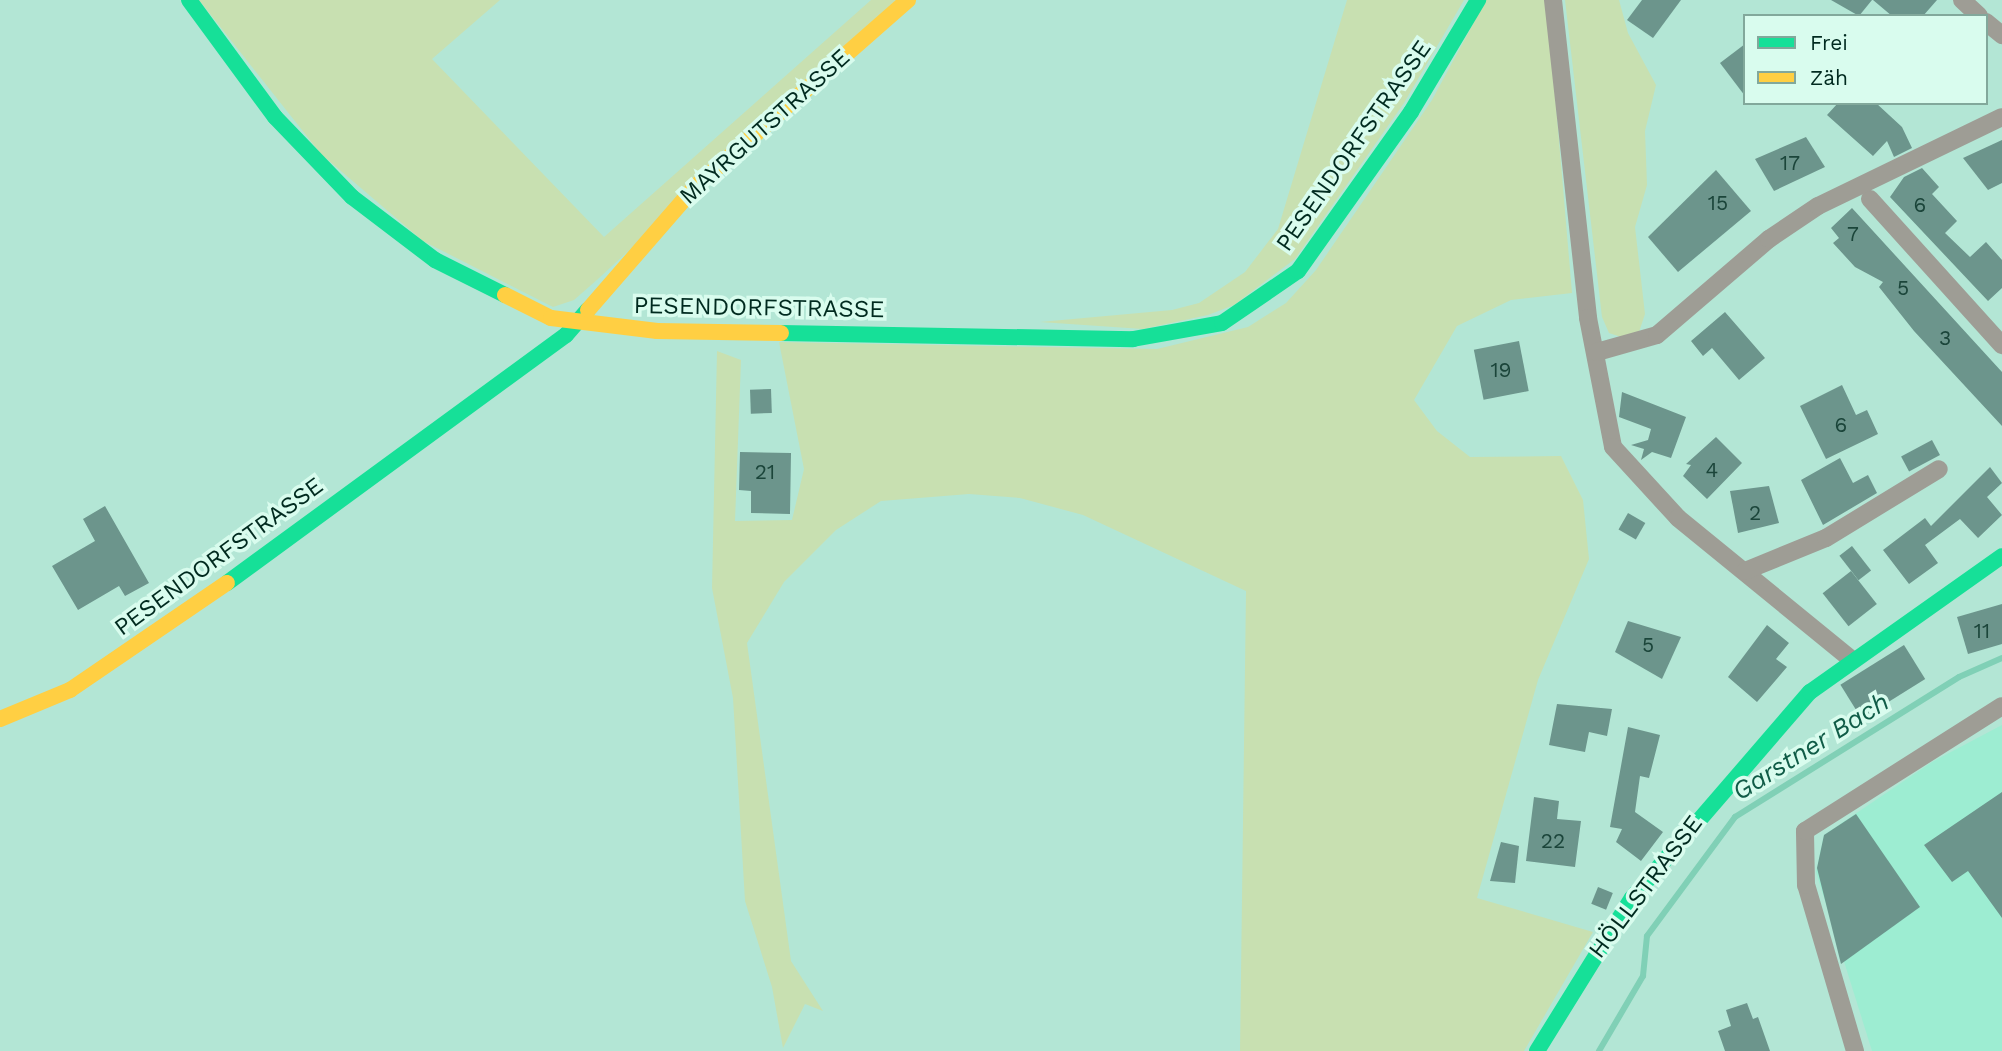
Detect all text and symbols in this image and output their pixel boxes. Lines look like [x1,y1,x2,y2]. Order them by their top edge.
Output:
legend [1743,14,1988,105]
text: Frei [1810,30,1848,55]
street label: PESENDORFSTRASSE [1270,35,1438,257]
street label: MAYRGUTSTRASSE [674,43,856,211]
text: Zäh [1810,65,1848,90]
house number: 17 [1780,150,1800,176]
house number: 15 [1708,190,1728,216]
house number: 6 [1914,192,1926,218]
house number: 7 [1847,221,1859,247]
house number: 5 [1897,275,1909,301]
street label: PESENDORFSTRASSE [633,291,885,325]
house number: 3 [1939,325,1951,351]
house number: 19 [1490,357,1512,383]
house number: 6 [1835,412,1847,438]
house number: 4 [1706,457,1718,483]
house number: 21 [755,459,775,485]
street label: PESENDORFSTRASSE [109,472,329,642]
house number: 2 [1749,500,1761,526]
house number: 11 [1974,618,1990,644]
house number: 5 [1642,632,1654,658]
water label: Garstner Bach [1727,686,1895,808]
street label: HÖLLSTRASSE [1583,810,1709,964]
house number: 22 [1541,828,1565,854]

